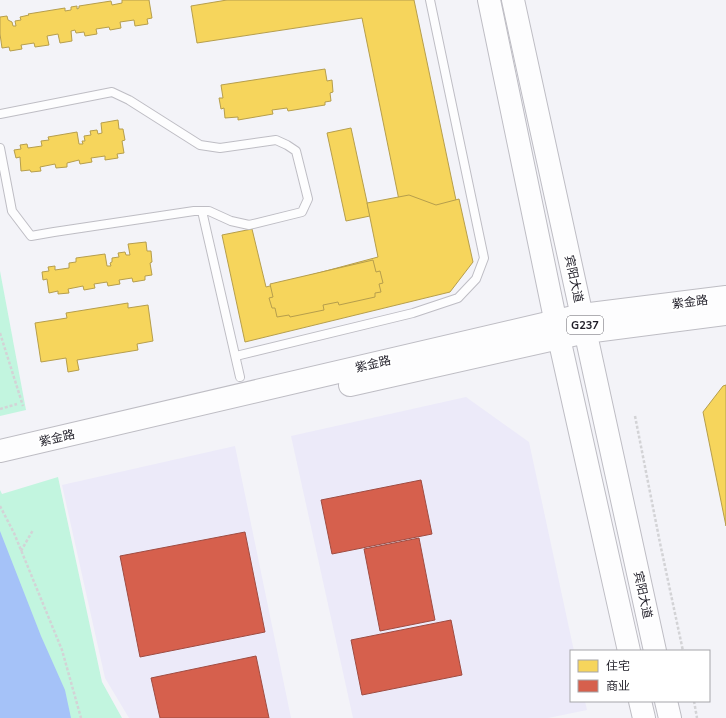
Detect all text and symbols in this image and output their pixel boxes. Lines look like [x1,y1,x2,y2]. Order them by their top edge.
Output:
street label: 宾阳大道 [561,254,587,304]
street label: 紫金路 [671,292,709,312]
road number: G237 [567,316,603,334]
street label: 紫金路 [354,352,392,376]
street label: 紫金路 [38,426,76,450]
street label: 宾阳大道 [630,570,656,620]
legend [570,650,710,702]
text: 住宅 [606,658,630,674]
text: 商业 [606,678,630,694]

